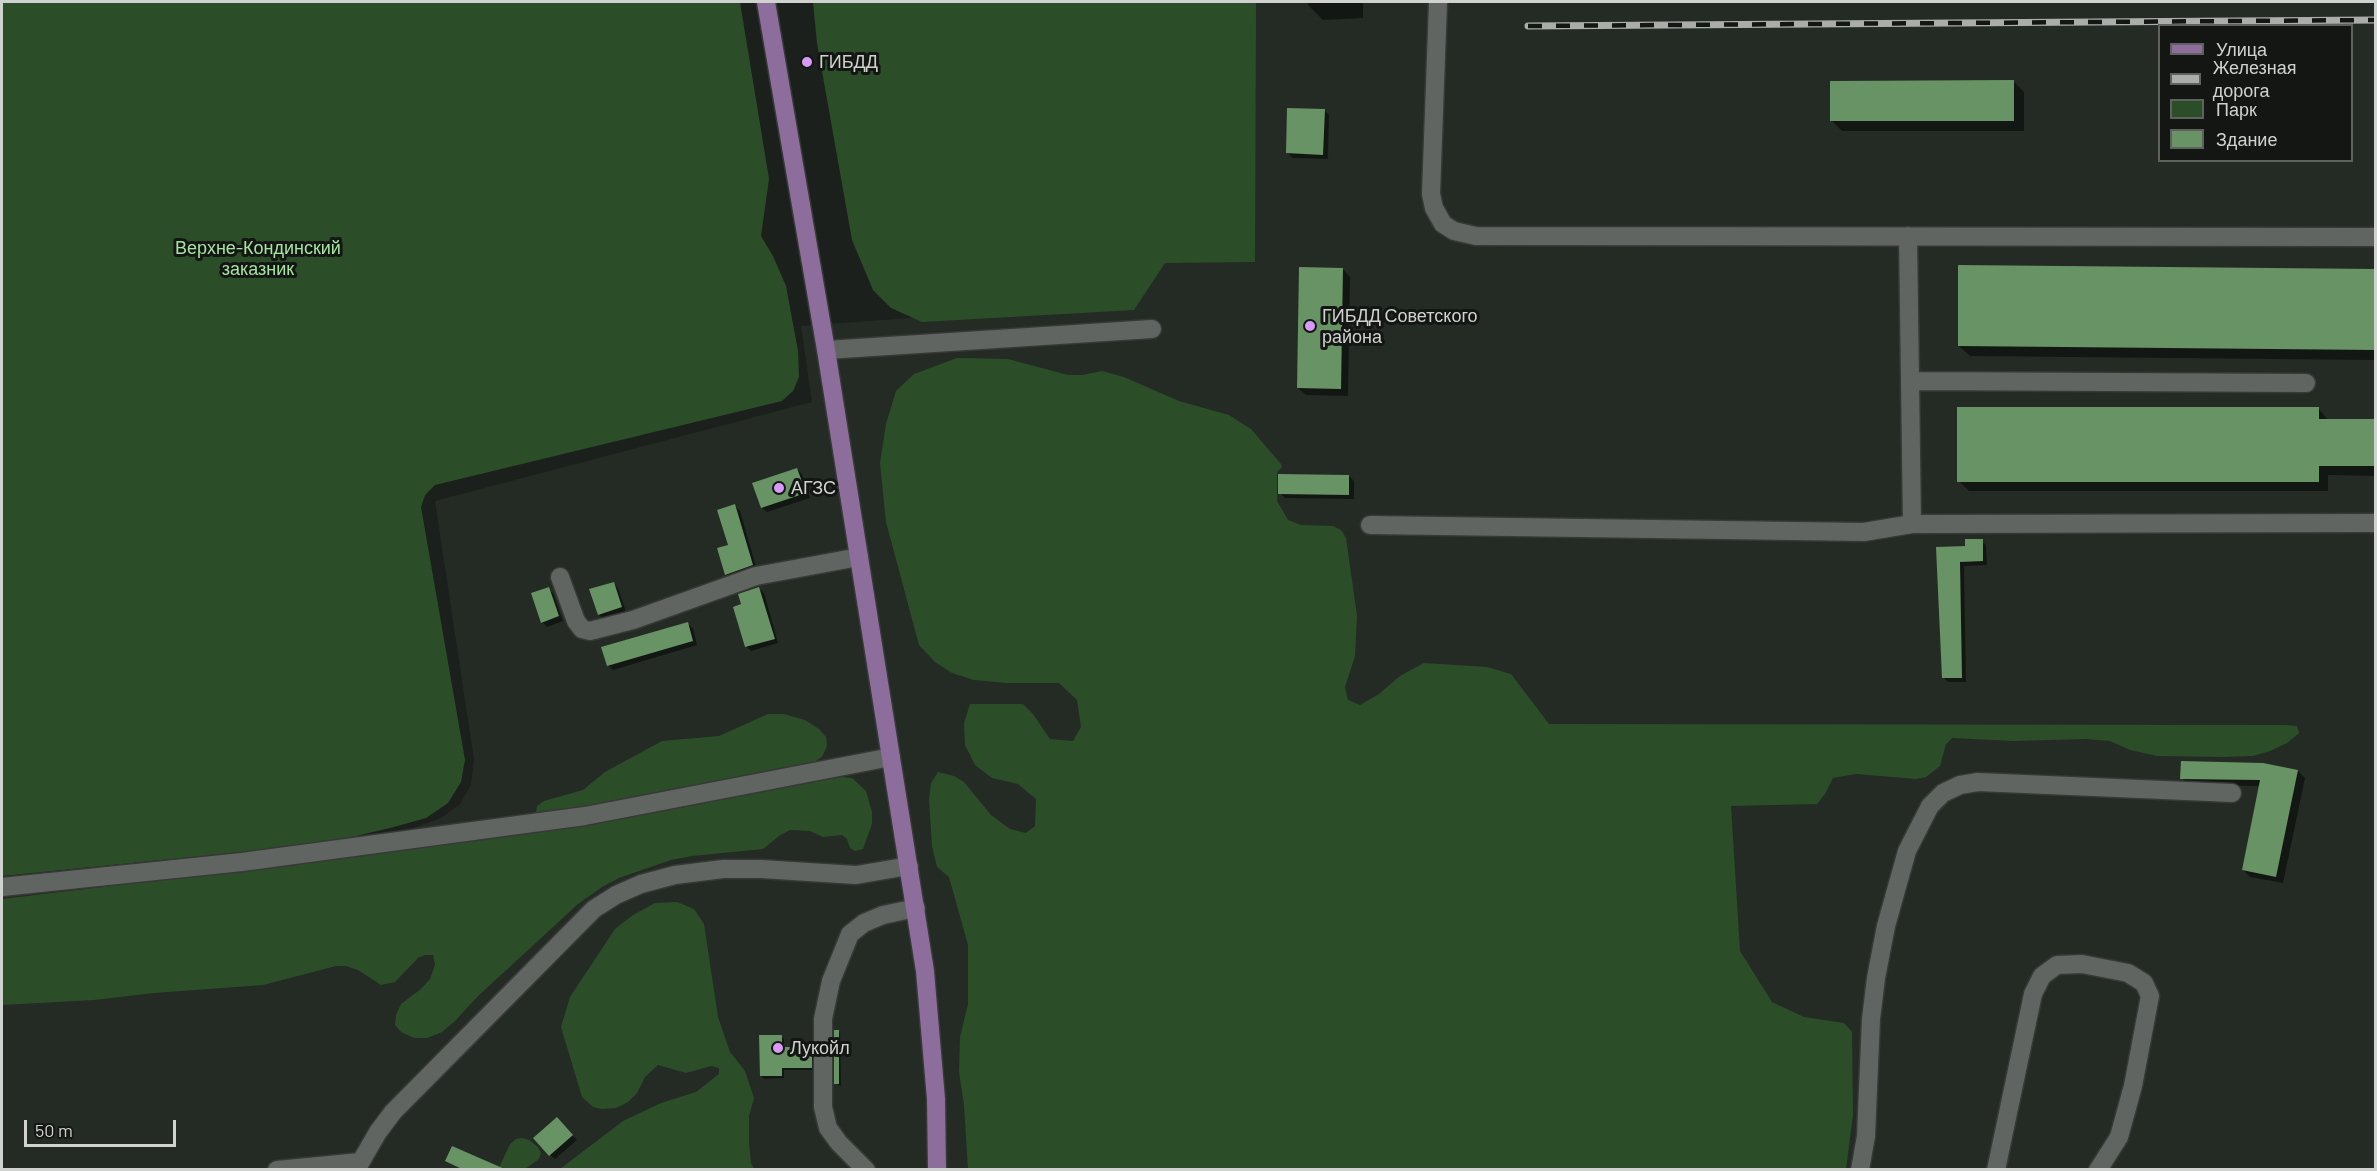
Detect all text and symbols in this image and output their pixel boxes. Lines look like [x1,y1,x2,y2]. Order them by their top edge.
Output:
legend [2158,24,2353,162]
text: Улица [2216,38,2267,60]
place label: ГИБДД [819,51,878,73]
marker: ГИБДД [800,55,814,69]
text: Железная дорога [2213,56,2297,101]
text: Парк [2216,98,2257,120]
text: Здание [2216,128,2277,150]
park label: Верхне-Кондинский заказник [175,237,341,280]
place label: ГИБДД Советского района [1322,305,1478,348]
marker: ГИБДД Советского района [1303,319,1317,333]
place label: АГЗС [791,477,836,499]
marker: АГЗС [772,481,786,495]
place label: Лукойл [790,1037,850,1059]
marker: Лукойл [771,1041,785,1055]
scale bar [27,1108,178,1146]
text: 50 m [35,1119,73,1141]

